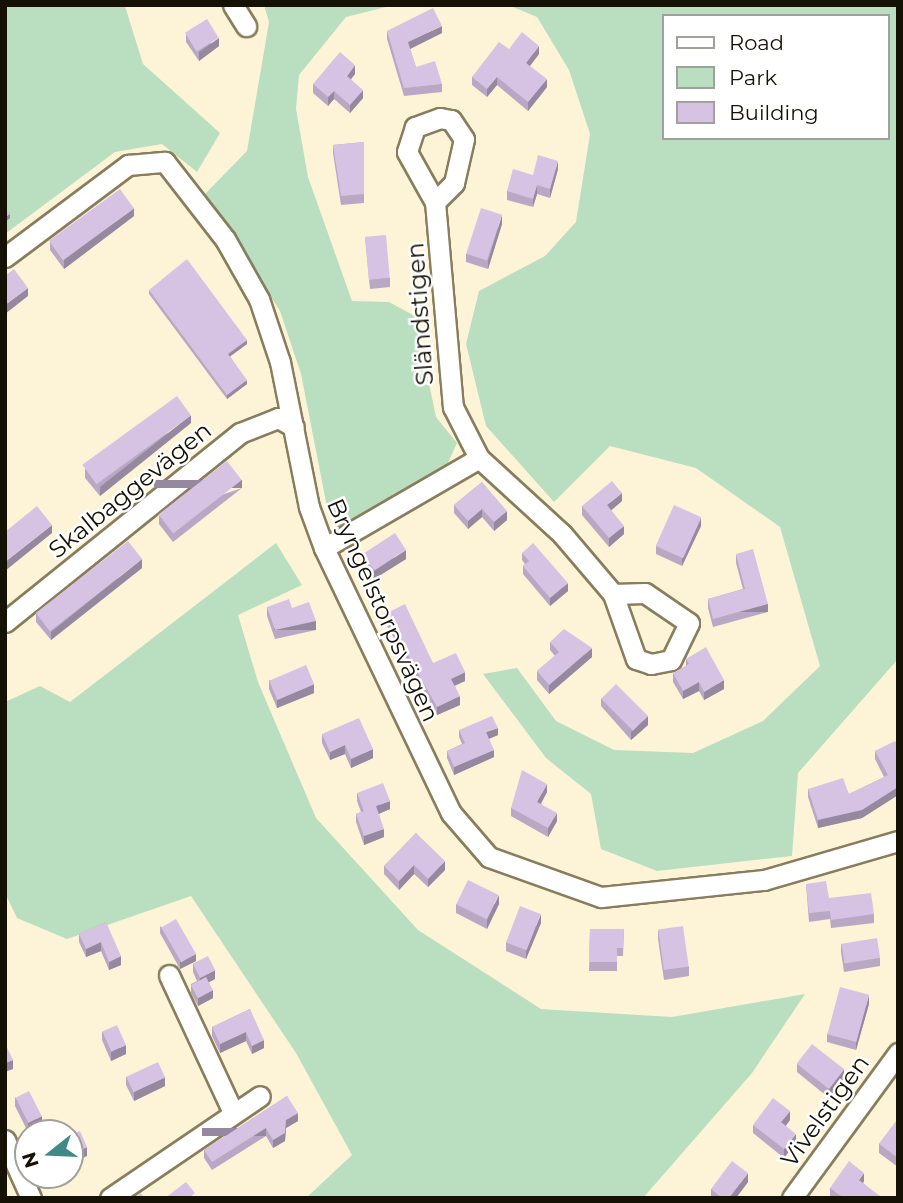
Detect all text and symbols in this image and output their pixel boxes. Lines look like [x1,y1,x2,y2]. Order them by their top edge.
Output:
legend [662,14,889,140]
text: Road [729,30,784,55]
text: Park [729,65,777,90]
text: Building [729,100,819,125]
street label: Sländstigen [401,242,439,386]
street label: Skalbaggevägen [43,416,217,564]
street label: Bryngelstorpsvägen [321,494,445,726]
street label: Vivelstigen [775,1049,875,1173]
north arrow [14,1119,84,1189]
text: N [17,1149,44,1171]

